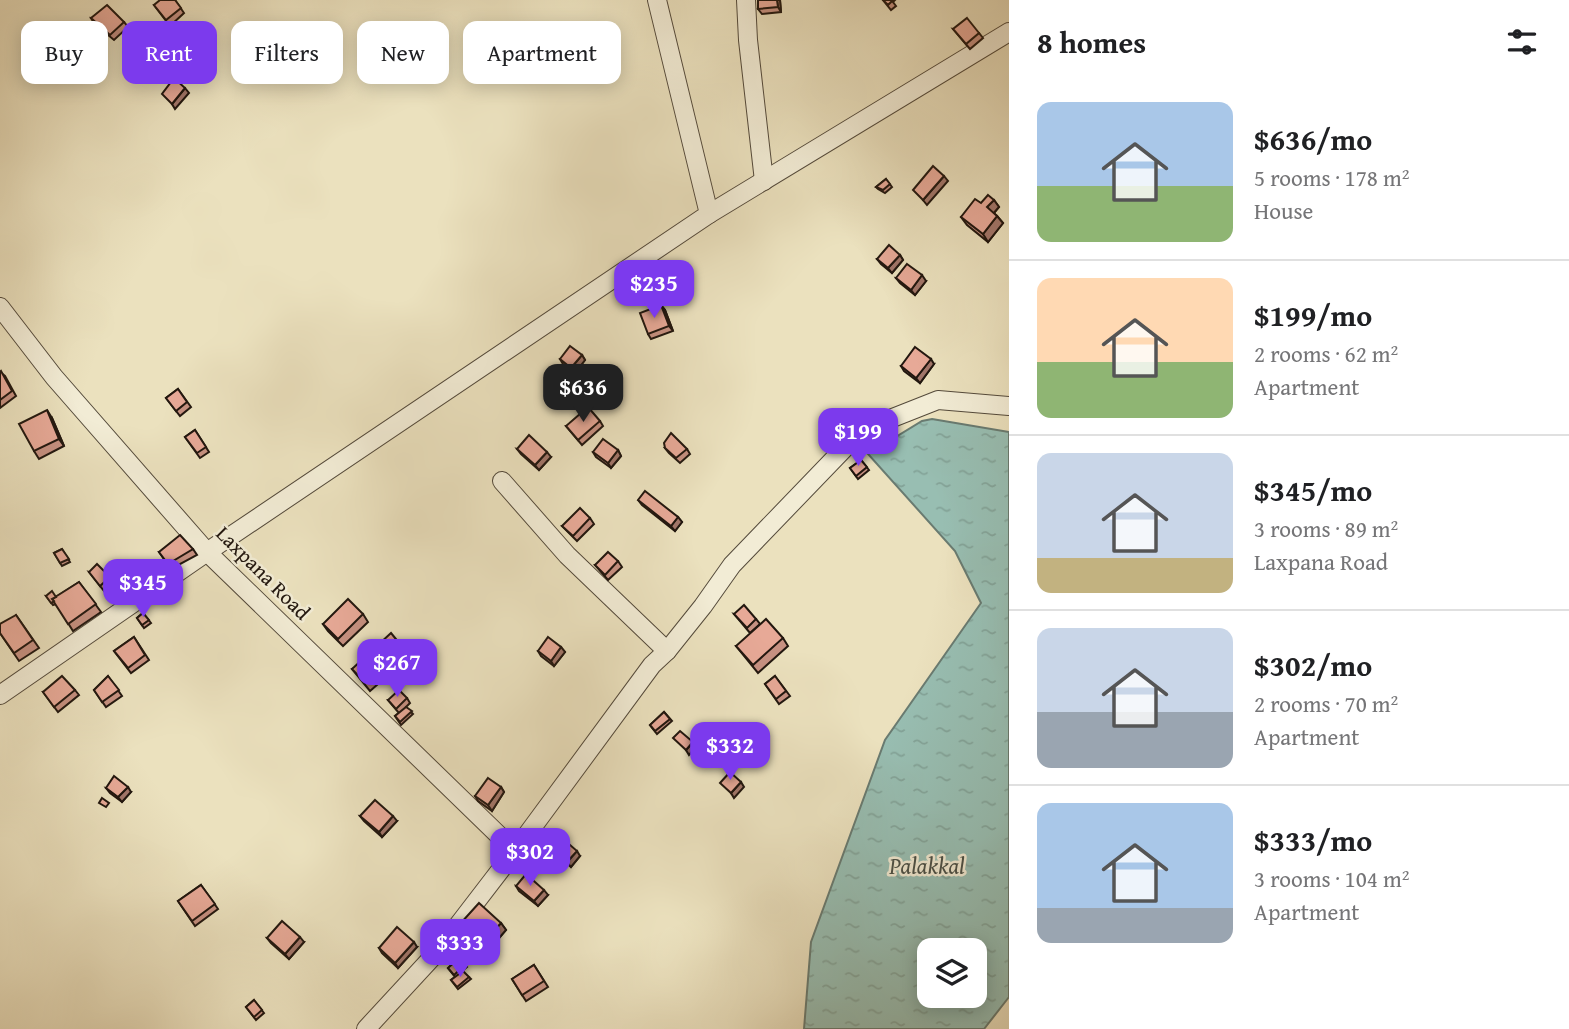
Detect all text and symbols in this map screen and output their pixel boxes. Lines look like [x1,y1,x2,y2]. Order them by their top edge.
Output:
text: 8 homes [1037,20,1146,64]
chip: Buy [21,21,108,84]
chip: Rent [122,21,217,84]
chip: Filters [231,21,343,84]
chip: New [357,21,449,84]
chip: Apartment [463,21,621,84]
icon: filters [1503,23,1541,61]
text: $636/mo [1254,117,1372,161]
icon: home [1093,130,1177,214]
text: 5 rooms · 178 m² [1254,161,1409,194]
text: House [1254,194,1313,227]
pin: $235 [613,260,695,320]
text: $235 [630,266,678,299]
text: $199/mo [1254,293,1372,337]
icon: home [1093,306,1177,390]
text: 2 rooms · 62 m² [1254,337,1398,370]
pin: $636 [542,364,624,424]
text: $636 [559,370,607,403]
text: Apartment [1254,370,1359,403]
pin: $199 [817,408,899,468]
text: $199 [834,414,882,447]
text: $345/mo [1254,468,1372,512]
icon: home [1093,481,1177,565]
text: 3 rooms · 89 m² [1254,512,1398,545]
street label: Laxpana Road [209,518,318,627]
text: Laxpana Road [1254,545,1388,578]
pin: $345 [102,560,184,619]
text: $345 [119,565,167,598]
pin: $267 [356,640,438,699]
text: $302/mo [1254,643,1372,687]
text: $267 [373,645,421,678]
icon: home [1093,656,1177,740]
text: 2 rooms · 70 m² [1254,687,1398,720]
text: Apartment [1254,720,1359,753]
pin: $332 [689,722,771,782]
text: $332 [706,728,754,761]
text: $333/mo [1254,818,1372,862]
pin: $302 [489,828,571,888]
icon: home [1093,831,1177,915]
text: $302 [506,834,554,867]
water label: Palakkal [888,849,965,882]
text: 3 rooms · 104 m² [1254,862,1409,895]
text: Apartment [1254,895,1359,928]
pin: $333 [419,920,501,979]
text: $333 [436,925,484,958]
map controls [917,938,987,1008]
button: layers [917,938,987,1008]

